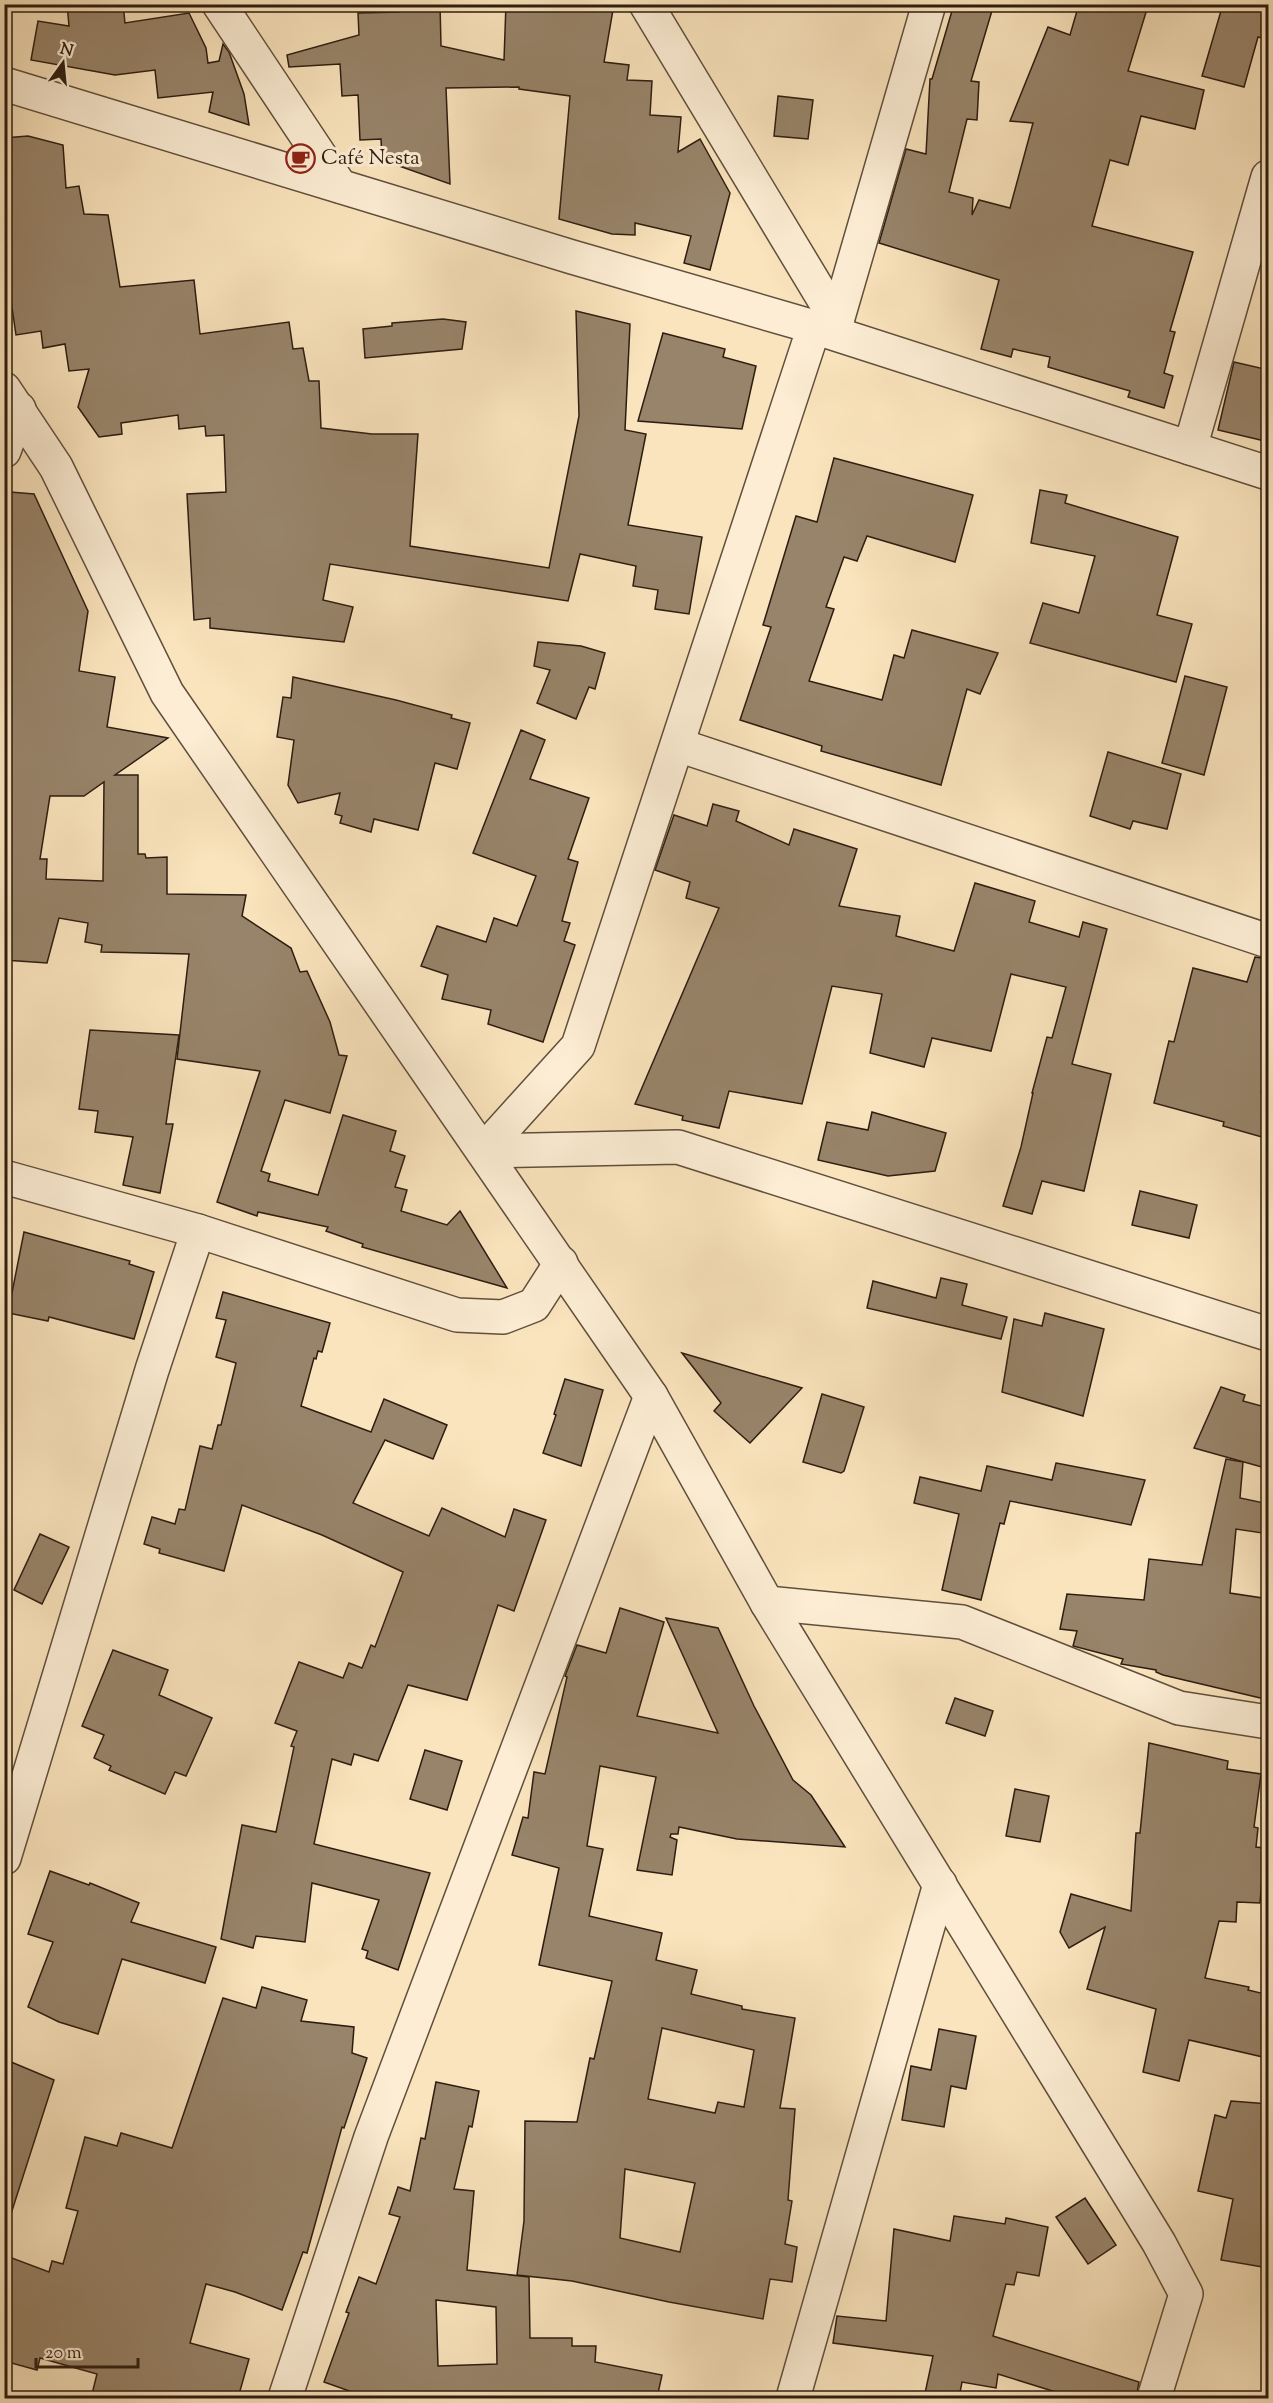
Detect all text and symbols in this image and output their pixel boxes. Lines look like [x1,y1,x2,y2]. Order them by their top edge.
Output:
north arrow [33,33,93,93]
text: N [57,38,76,64]
cafe icon: Café Nesta [284,143,316,175]
place label: Café Nesta [321,144,420,174]
scale bar [36,2331,138,2369]
text: 20 m [45,2341,82,2367]

